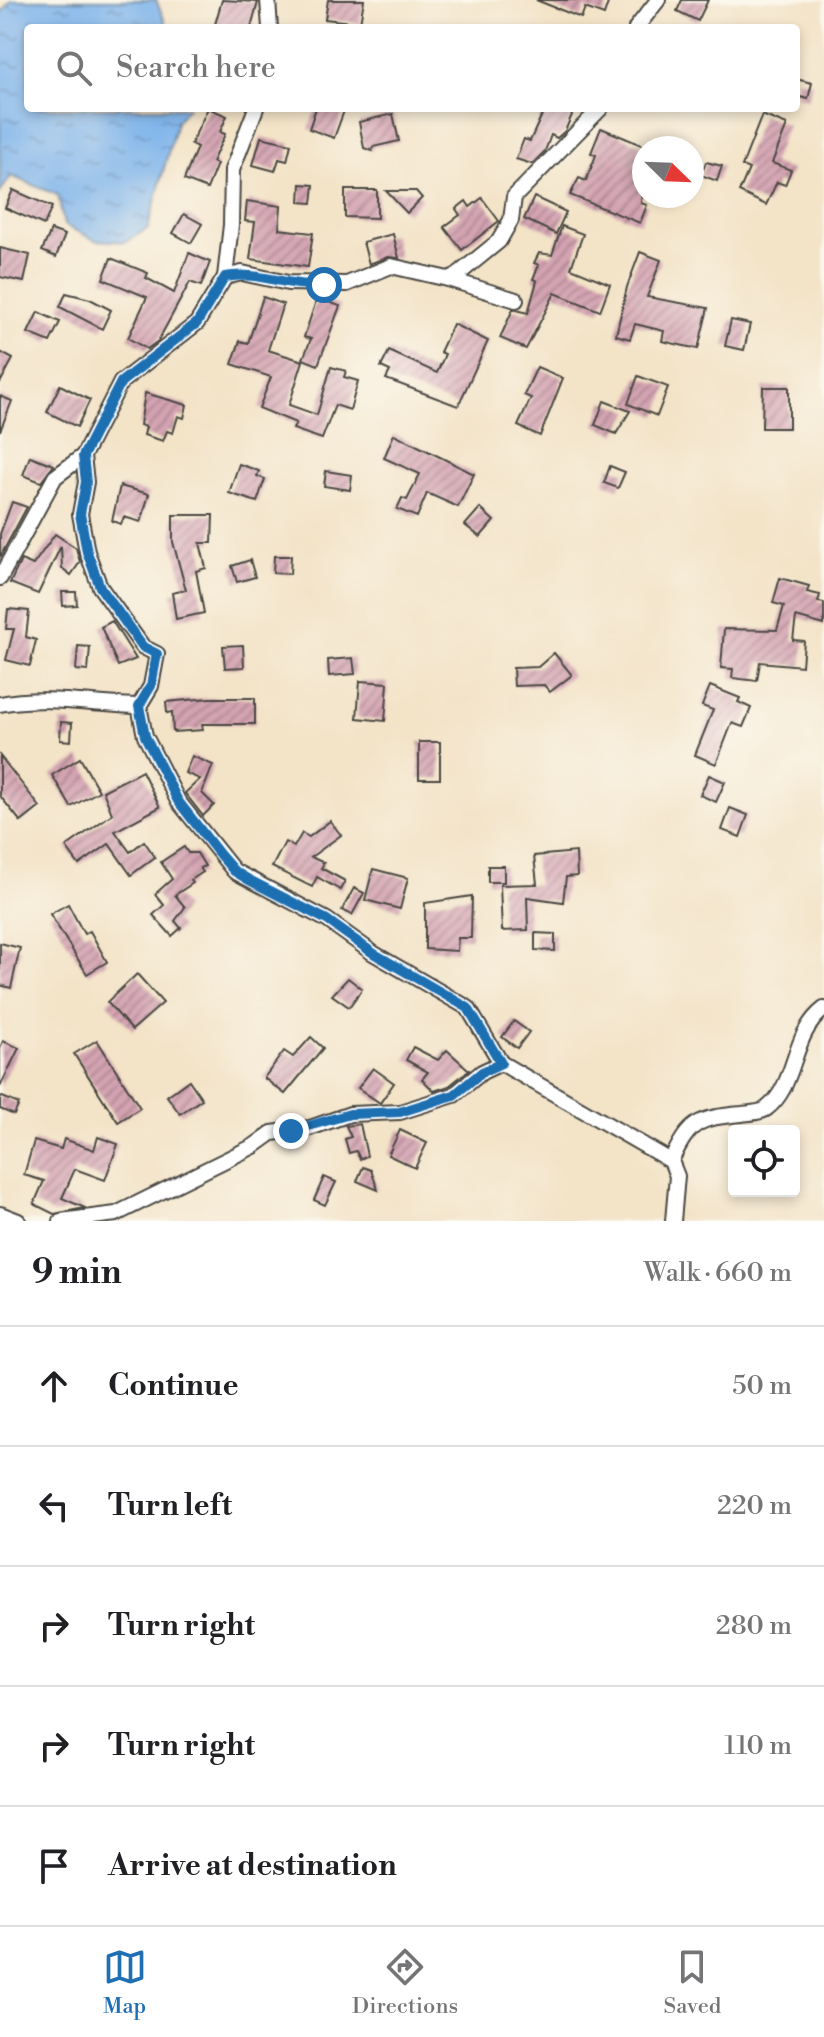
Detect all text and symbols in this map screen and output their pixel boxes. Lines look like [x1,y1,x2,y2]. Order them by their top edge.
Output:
search box [24,24,800,112]
icon: search [52,46,96,90]
text: Search here [116,49,276,87]
north arrow [632,136,704,208]
route start [306,267,342,303]
route end [273,1113,309,1149]
map controls [728,1125,800,1197]
button: locate [728,1125,800,1197]
text: 9 min [32,1252,122,1294]
text: Walk · 660 m [644,1257,792,1289]
icon: ahead [32,1364,76,1408]
text: Continue [108,1367,239,1405]
text: 50 m [732,1370,792,1402]
icon: left [32,1484,76,1528]
text: Turn left [108,1487,232,1525]
text: 220 m [717,1490,792,1522]
icon: right [32,1604,76,1648]
text: Turn right [108,1607,255,1645]
text: 280 m [716,1610,792,1642]
icon: right [32,1724,76,1768]
text: Turn right [108,1727,255,1765]
text: 110 m [724,1730,792,1762]
icon: arrive [32,1844,76,1888]
text: Arrive at destination [108,1847,397,1885]
tab: Map [103,1945,147,2020]
tab: Directions [352,1945,458,2020]
tab: Saved [664,1945,721,2020]

